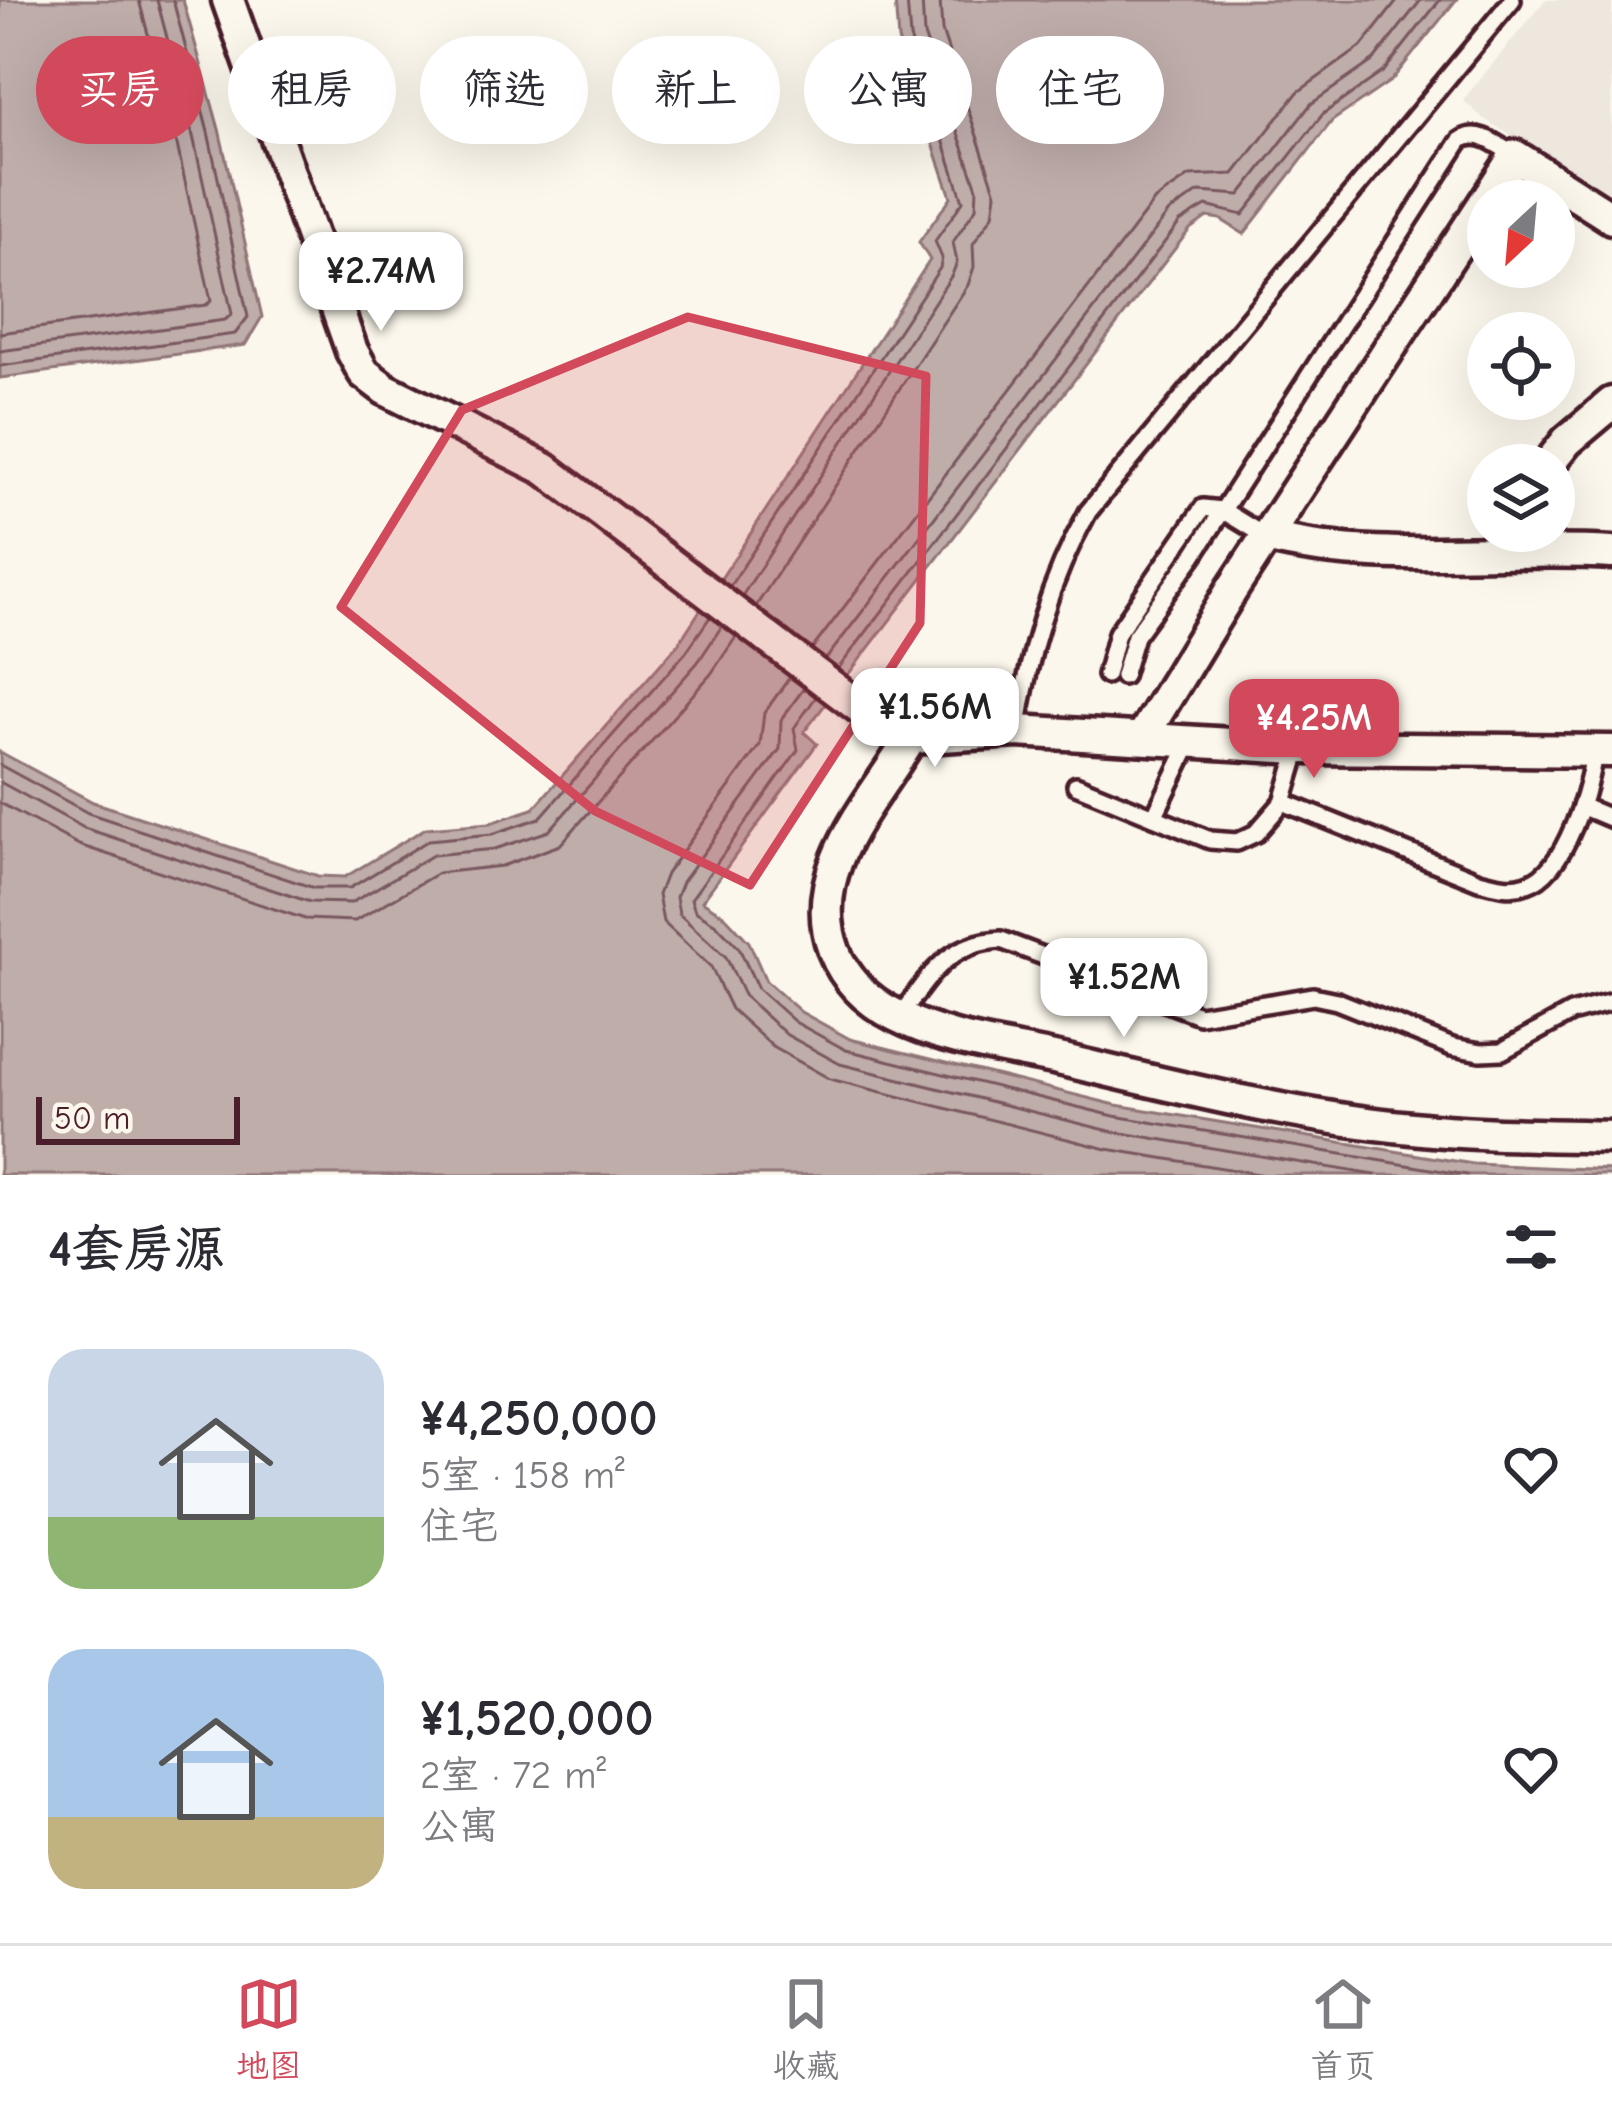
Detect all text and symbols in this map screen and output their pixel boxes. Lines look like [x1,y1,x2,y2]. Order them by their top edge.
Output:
chip: 买房 [36,36,204,144]
chip: 租房 [228,36,396,144]
chip: 筛选 [420,36,588,144]
chip: 新上 [612,36,780,144]
chip: 公寓 [804,36,972,144]
chip: 住宅 [996,36,1164,144]
north arrow [1467,180,1575,288]
map controls [1467,180,1575,552]
pin: ¥2.74M [283,232,479,334]
text: ¥2.74M [326,248,436,293]
button: locate [1467,312,1575,420]
button: layers [1467,444,1575,552]
pin: ¥1.56M [837,668,1033,770]
pin: ¥4.25M [1216,679,1412,781]
text: ¥1.56M [878,684,992,729]
text: ¥4.25M [1256,695,1372,740]
pin: ¥1.52M [1026,938,1222,1040]
text: ¥1.52M [1067,954,1181,999]
scale bar [36,1091,240,1144]
text: 50 m [54,1099,130,1137]
icon: filters [1498,1214,1564,1280]
text: 4套房源 [48,1220,225,1279]
text: ¥4,250,000 [420,1389,658,1448]
icon: home [144,1397,288,1541]
icon: heart [1498,1436,1564,1502]
text: 5室 · 158 m² [420,1453,625,1498]
text: 住宅 [420,1504,498,1549]
text: ¥1,520,000 [420,1689,654,1748]
icon: home [144,1697,288,1841]
icon: heart [1498,1736,1564,1802]
text: 2室 · 72 m² [420,1753,606,1798]
text: 公寓 [420,1804,498,1849]
tab: 地图 [236,1971,302,2086]
tab: 收藏 [773,1971,839,2086]
tab: 首页 [1310,1971,1376,2086]

